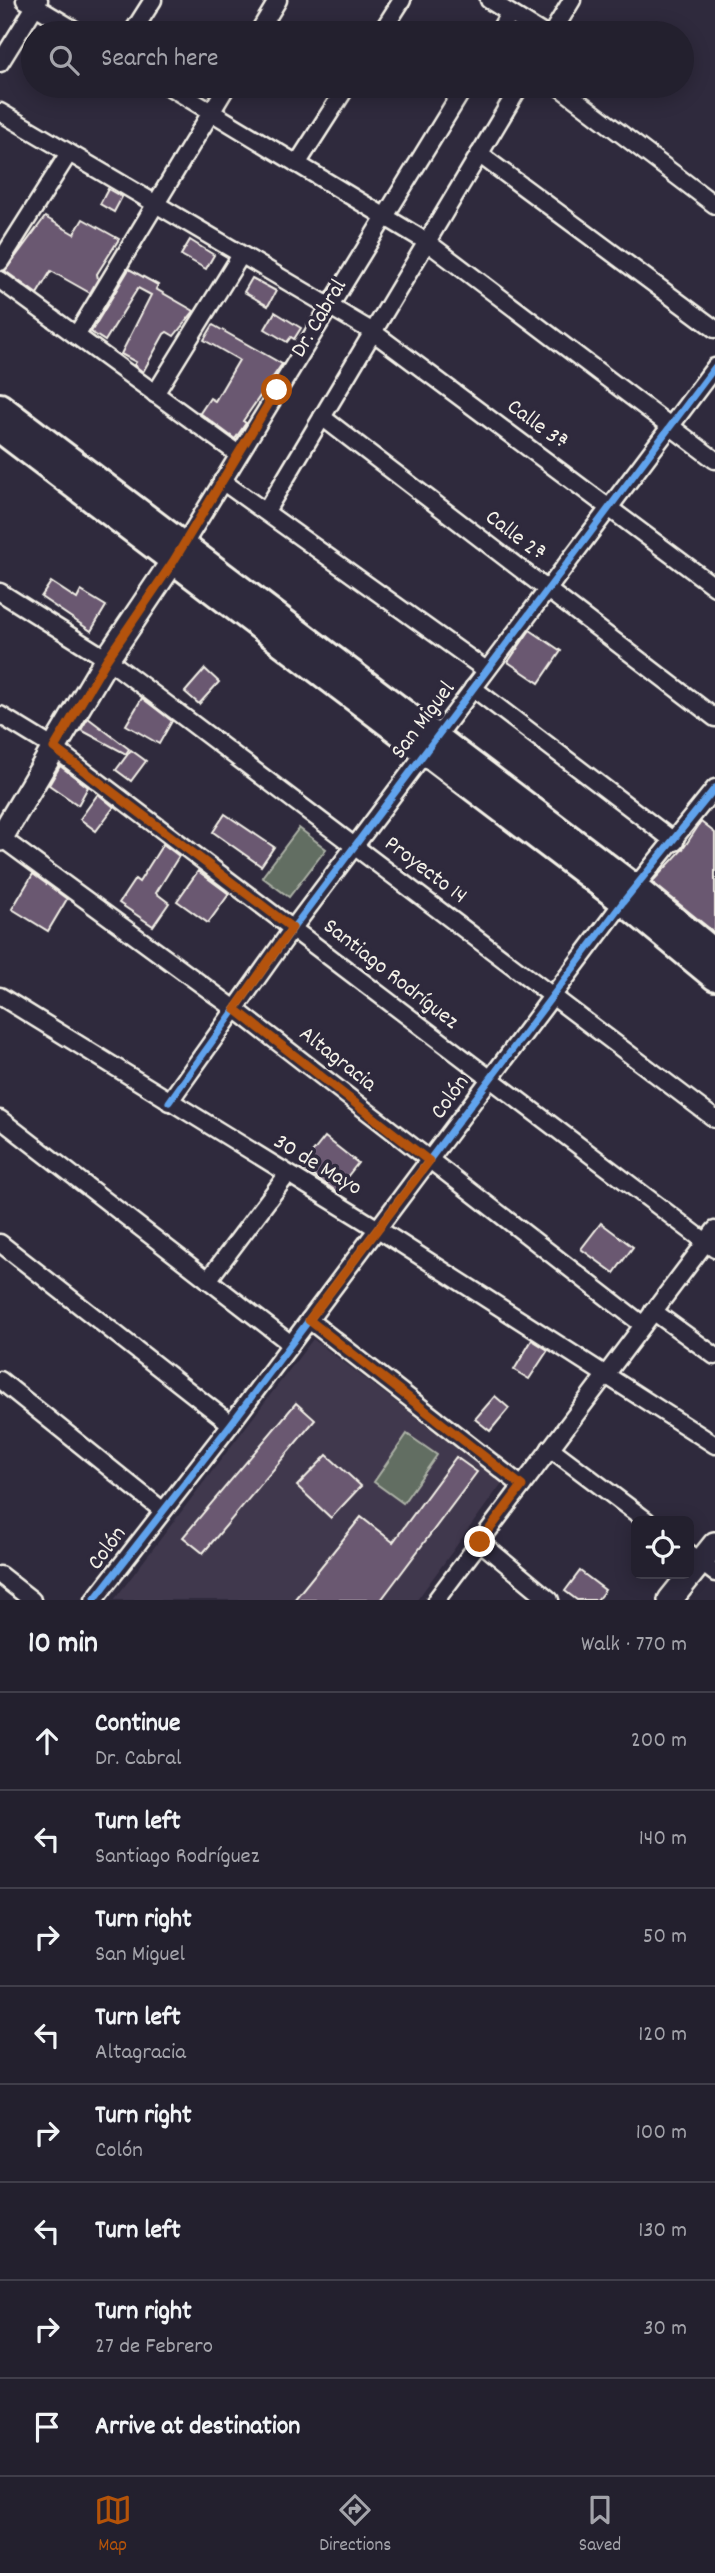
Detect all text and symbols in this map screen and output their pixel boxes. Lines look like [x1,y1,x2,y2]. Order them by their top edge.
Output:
search box [21,21,694,98]
icon: search [45,41,83,79]
text: Search here [101,41,219,78]
street label: Dr. Cabral [284,273,357,365]
route start [261,374,292,405]
street label: Calle 3ª [499,392,575,460]
street label: Calle 2ª [477,502,553,572]
street label: San Miguel [384,675,465,767]
street label: Proyecto 14 [377,829,473,913]
street label: Santiago Rodríguez [315,911,465,1039]
street label: Altagracia [291,1019,384,1102]
street label: Colón [424,1069,478,1127]
street label: 30 de Mayo [266,1127,368,1205]
map controls [631,1516,694,1579]
button: locate [631,1516,694,1579]
street label: Colón [80,1520,136,1578]
route end [464,1526,495,1557]
text: 10 min [28,1624,98,1667]
text: Walk · 770 m [581,1629,687,1662]
text: Continue [95,1706,180,1743]
icon: ahead [28,1722,66,1760]
text: 200 m [631,1725,687,1758]
text: Dr. Cabral [95,1743,181,1776]
text: Turn left [95,1804,181,1841]
icon: left [28,1820,66,1858]
text: 140 m [639,1823,687,1856]
text: Santiago Rodríguez [95,1841,259,1874]
text: Turn right [95,1902,192,1939]
icon: right [28,1918,66,1956]
text: 50 m [643,1921,687,1954]
text: San Miguel [95,1939,185,1972]
text: Turn left [95,2000,181,2037]
icon: left [28,2016,66,2054]
text: 120 m [638,2019,687,2052]
text: Altagracia [95,2037,186,2070]
text: Turn right [95,2098,192,2135]
icon: right [28,2114,66,2152]
text: 100 m [636,2117,687,2150]
text: Colón [95,2135,143,2168]
icon: left [28,2212,66,2250]
text: Turn left [95,2213,181,2250]
text: 130 m [638,2215,687,2248]
text: Turn right [95,2294,192,2331]
icon: right [28,2310,66,2348]
text: 30 m [643,2313,687,2346]
text: 27 de Febrero [95,2331,213,2364]
icon: arrive [28,2408,66,2446]
text: Arrive at destination [95,2409,300,2446]
tab: Map [94,2491,132,2560]
tab: Directions [319,2491,391,2560]
tab: Saved [579,2491,621,2560]

